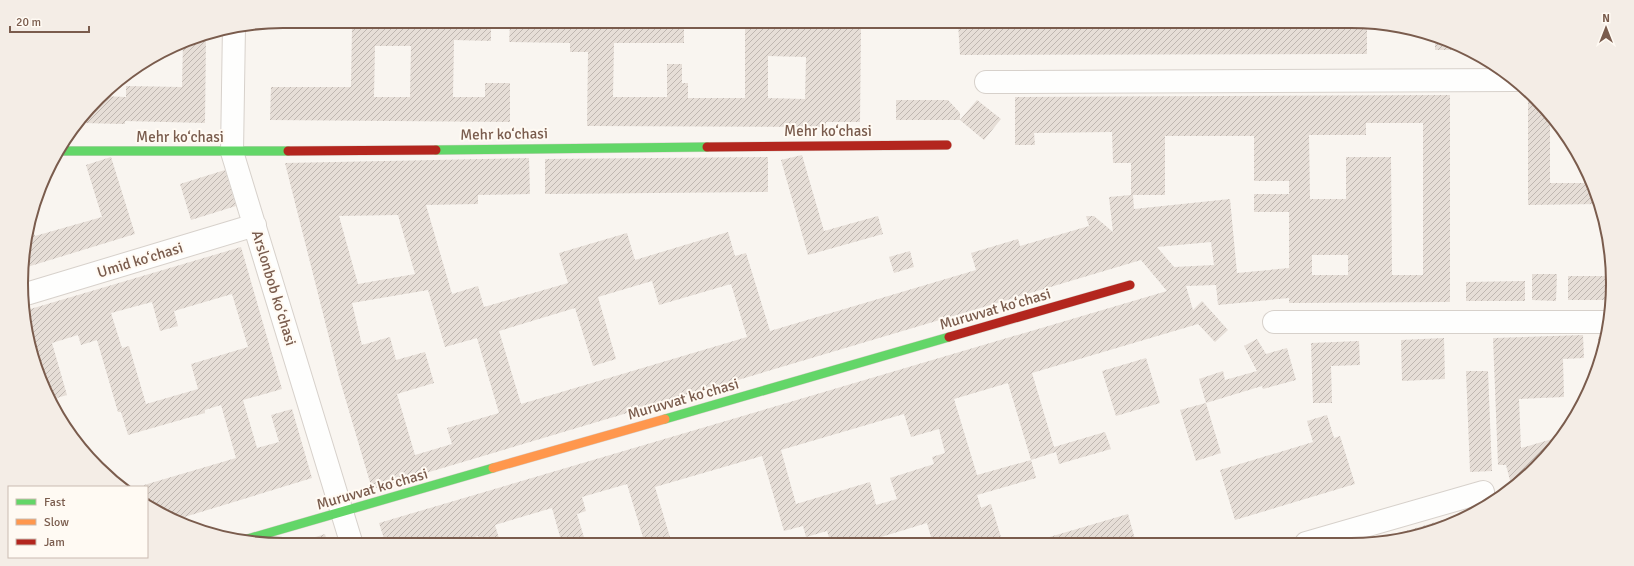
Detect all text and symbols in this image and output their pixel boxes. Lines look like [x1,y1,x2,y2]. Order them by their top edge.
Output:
scale bar [10,8,89,34]
north arrow [1586,8,1626,48]
text: N [1602,12,1610,25]
text: 20 m [16,15,41,30]
street label: Mehr koʻchasi [784,122,872,140]
street label: Mehr koʻchasi [460,124,548,144]
street label: Mehr koʻchasi [136,128,224,146]
street label: Arslonbob koʻchasi [248,228,300,348]
street label: Umid koʻchasi [95,238,185,282]
street label: Muruvvat koʻchasi [937,285,1053,333]
street label: Muruvvat koʻchasi [625,375,741,423]
street label: Muruvvat koʻchasi [314,465,430,513]
legend [8,486,148,558]
text: Fast [44,495,65,510]
text: Slow [44,515,69,530]
text: Jam [44,535,65,550]

